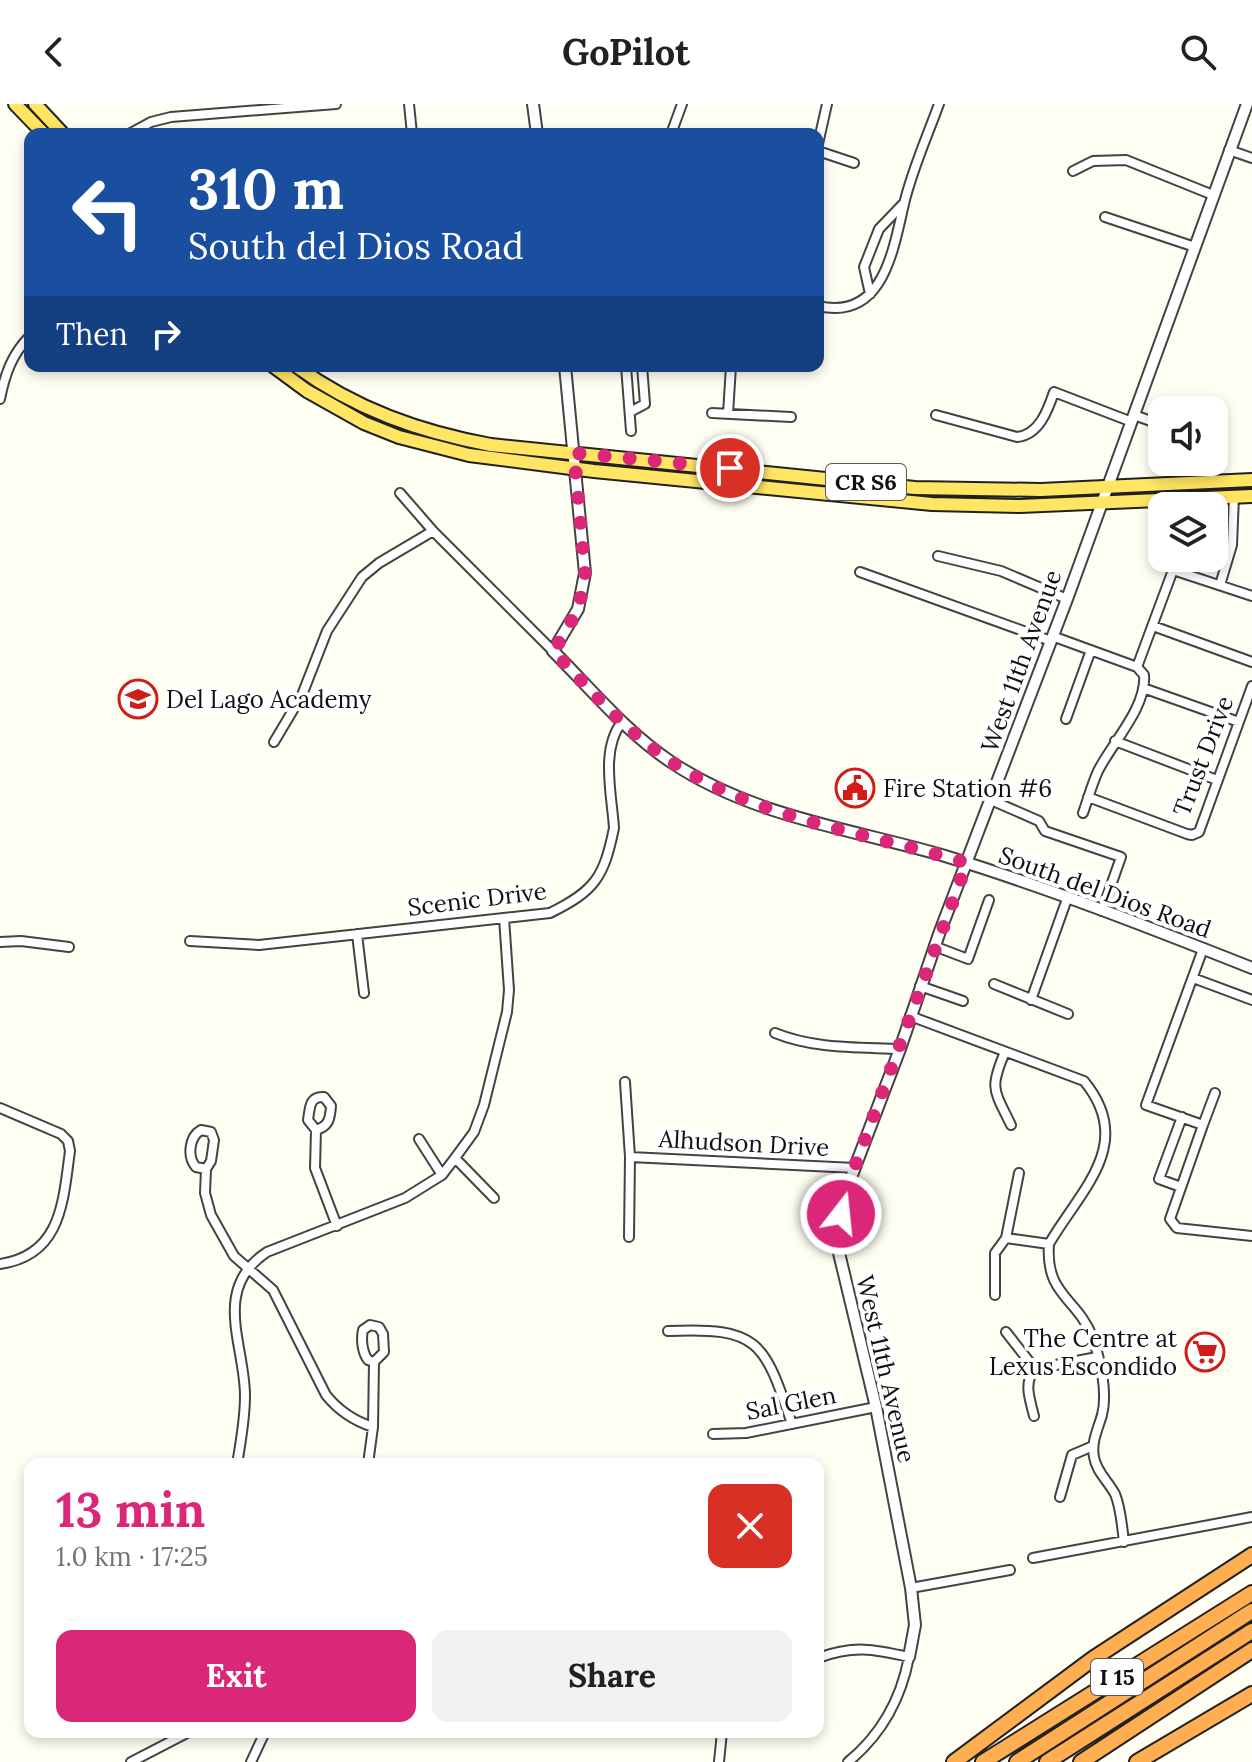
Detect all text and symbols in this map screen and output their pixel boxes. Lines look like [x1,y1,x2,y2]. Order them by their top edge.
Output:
text: GoPilot [562,29,690,75]
icon: back [32,30,76,74]
icon: search [1176,30,1220,74]
text: 310 m [188,153,344,224]
icon: left [56,160,160,264]
text: South del Dios Road [188,223,524,269]
icon: right [144,312,188,356]
text: Then [56,315,128,353]
map controls [1148,396,1228,572]
button: sound [1148,396,1228,476]
pin [696,434,764,502]
icon: arrive [708,446,752,490]
road number: CR S6 [826,464,906,500]
button: layers [1148,492,1228,572]
street label: West 11th Avenue [974,566,1068,756]
school or university icon: Del Lago Academy [117,678,159,720]
place label: Del Lago Academy [166,684,372,715]
street label: Trust Drive [1166,691,1240,821]
public building icon: Fire Station #6 [834,767,876,809]
place label: Fire Station #6 [883,773,1052,804]
street label: South del Dios Road [994,839,1216,945]
street label: Scenic Drive [406,875,548,923]
street label: Alhudson Drive [657,1123,830,1163]
position arrow [799,1172,883,1256]
street label: West 11th Avenue [849,1272,923,1466]
place label: The Centre at Lexus Escondido [989,1323,1178,1382]
supermarket icon: The Centre at Lexus Escondido [1184,1331,1226,1373]
street label: Sal Glen [743,1379,839,1427]
text: 13 min [56,1479,205,1540]
button: close [708,1484,792,1568]
text: 1.0 km · 17:25 [56,1540,208,1573]
button: Exit [56,1630,416,1722]
button: Share [432,1630,792,1722]
road number: I 15 [1091,1659,1143,1695]

